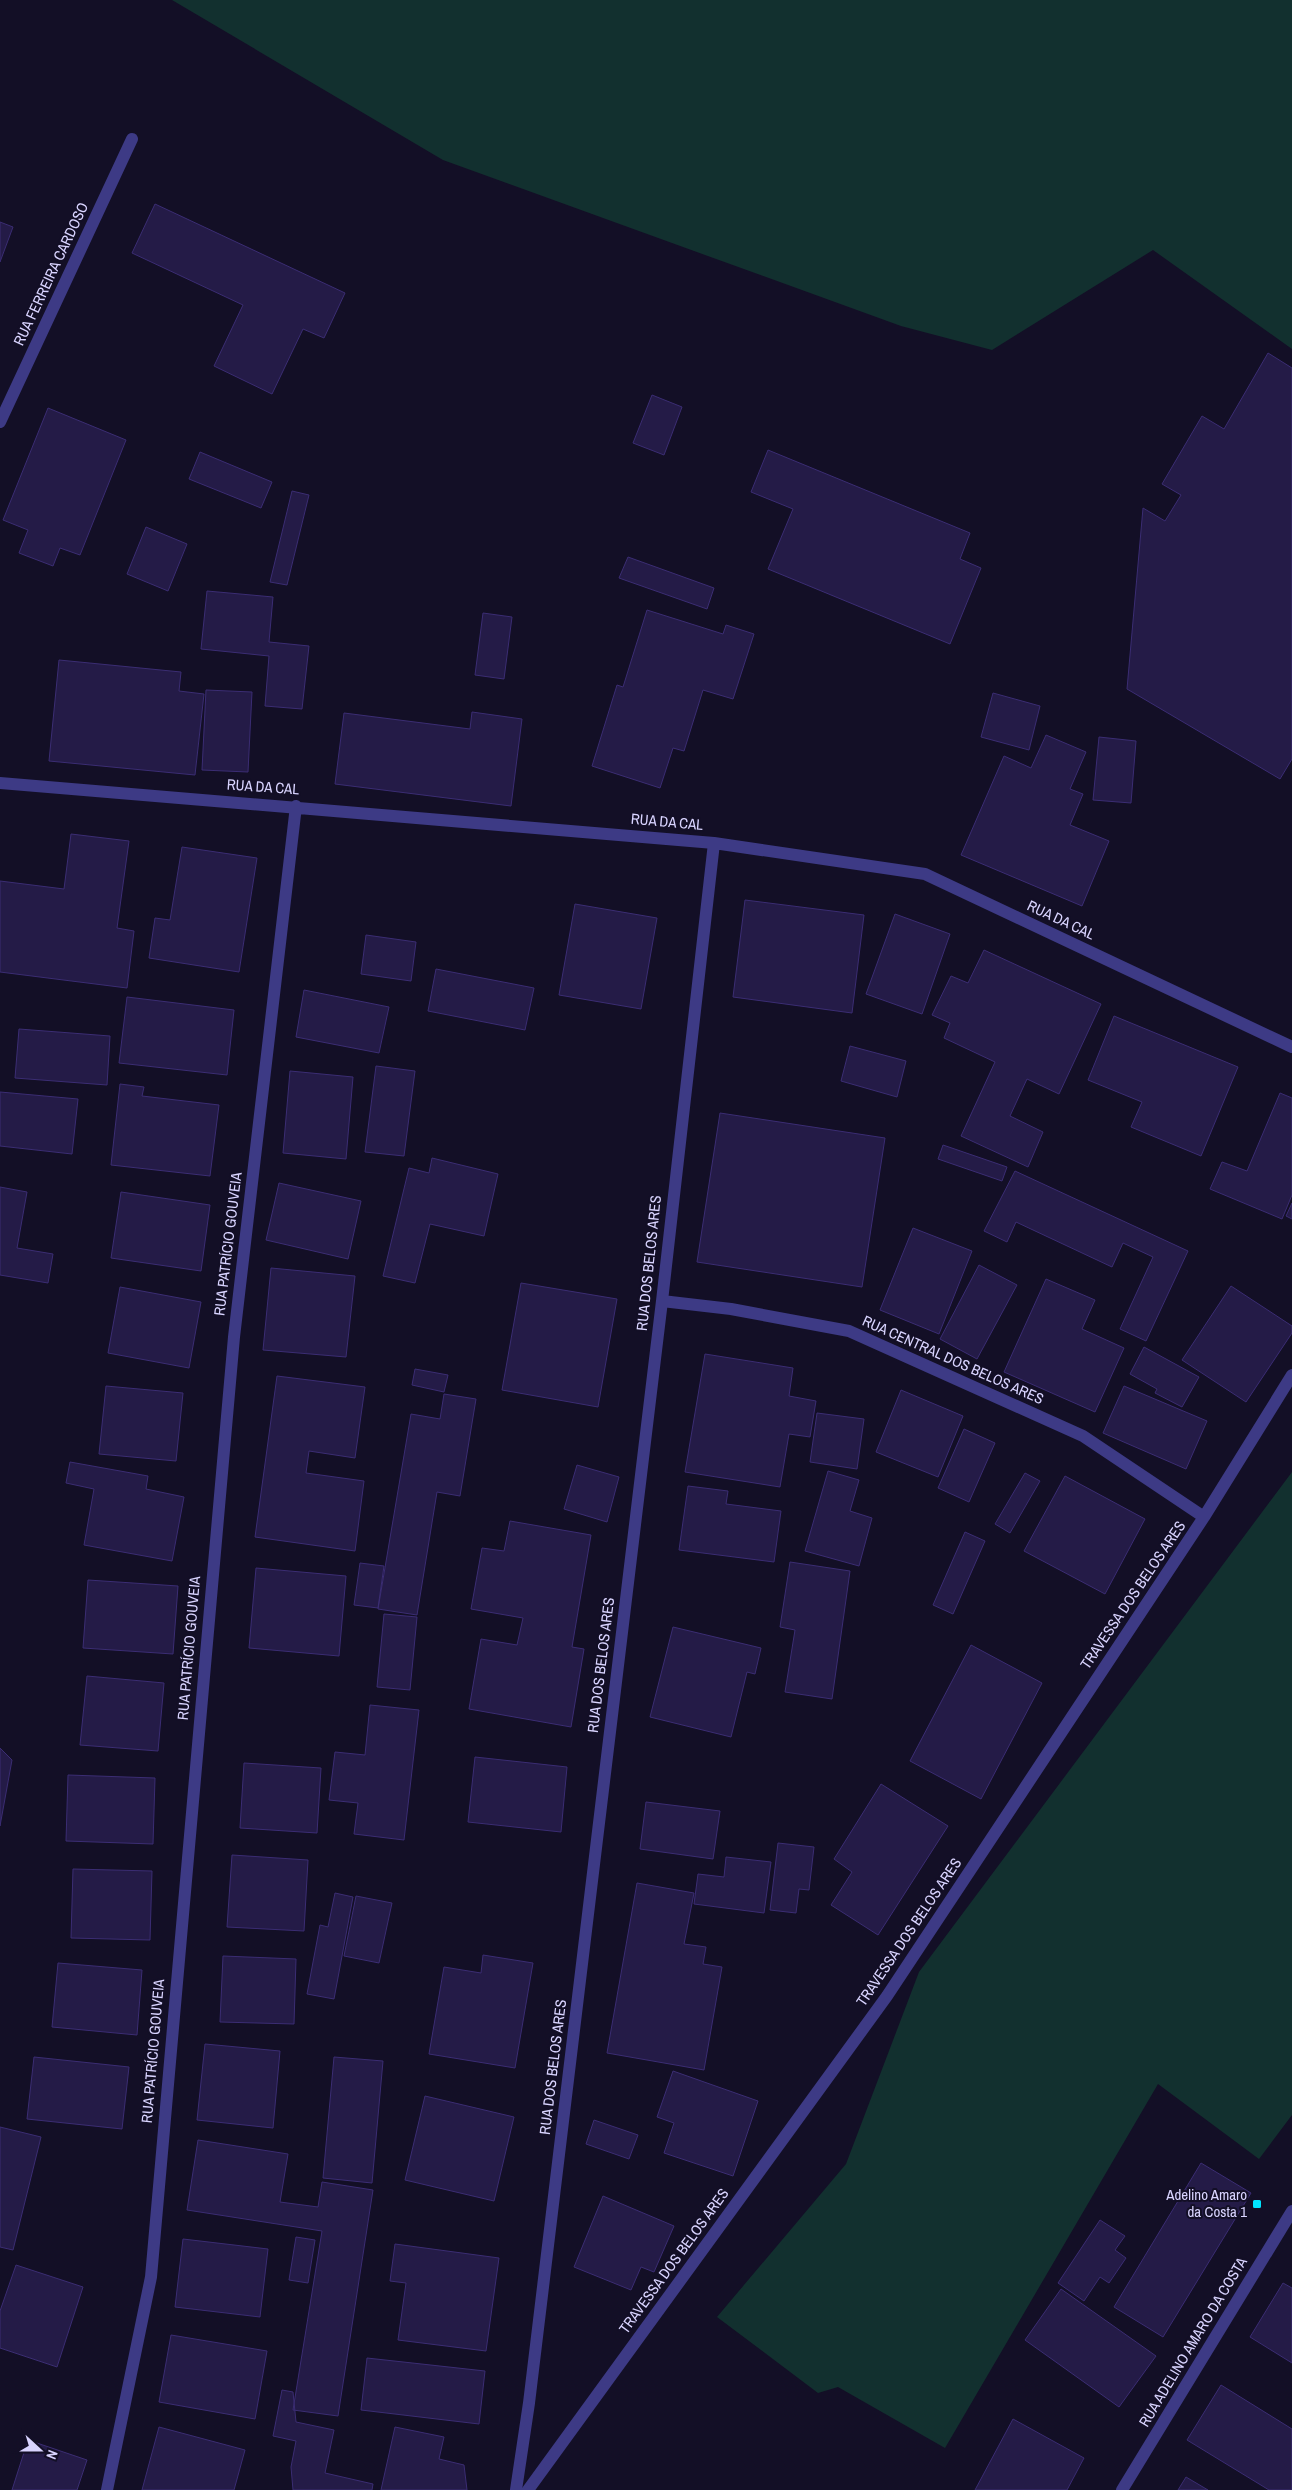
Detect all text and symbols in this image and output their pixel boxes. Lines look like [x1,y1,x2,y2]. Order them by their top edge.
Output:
street label: RUA FERREIRA CARDOSO [8,199,93,349]
street label: RUA DA CAL [226,773,300,800]
street label: RUA DA CAL [630,808,704,835]
street label: RUA DA CAL [1024,895,1099,944]
street label: RUA PATRÍCIO GOUVEIA [208,1170,247,1317]
street label: RUA DOS BELOS ARES [631,1194,666,1332]
street label: RUA CENTRAL DOS BELOS ARES [859,1310,1047,1409]
street label: TRAVESSA DOS BELOS ARES [1075,1516,1190,1673]
street label: RUA PATRÍCIO GOUVEIA [172,1574,205,1721]
street label: RUA DOS BELOS ARES [582,1596,619,1734]
street label: TRAVESSA DOS BELOS ARES [851,1853,966,2010]
street label: RUA PATRÍCIO GOUVEIA [136,1977,169,2124]
street label: RUA DOS BELOS ARES [534,1998,571,2136]
street label: TRAVESSA DOS BELOS ARES [614,2184,733,2338]
place label: Adelino Amaro da Costa 1 [1165,2184,1247,2222]
marker: Adelino Amaro da Costa 1 [1251,2198,1263,2210]
street label: RUA ADELINO AMARO DA COSTA [1133,2252,1252,2431]
north arrow [15,2425,65,2475]
text: N [42,2448,62,2462]

